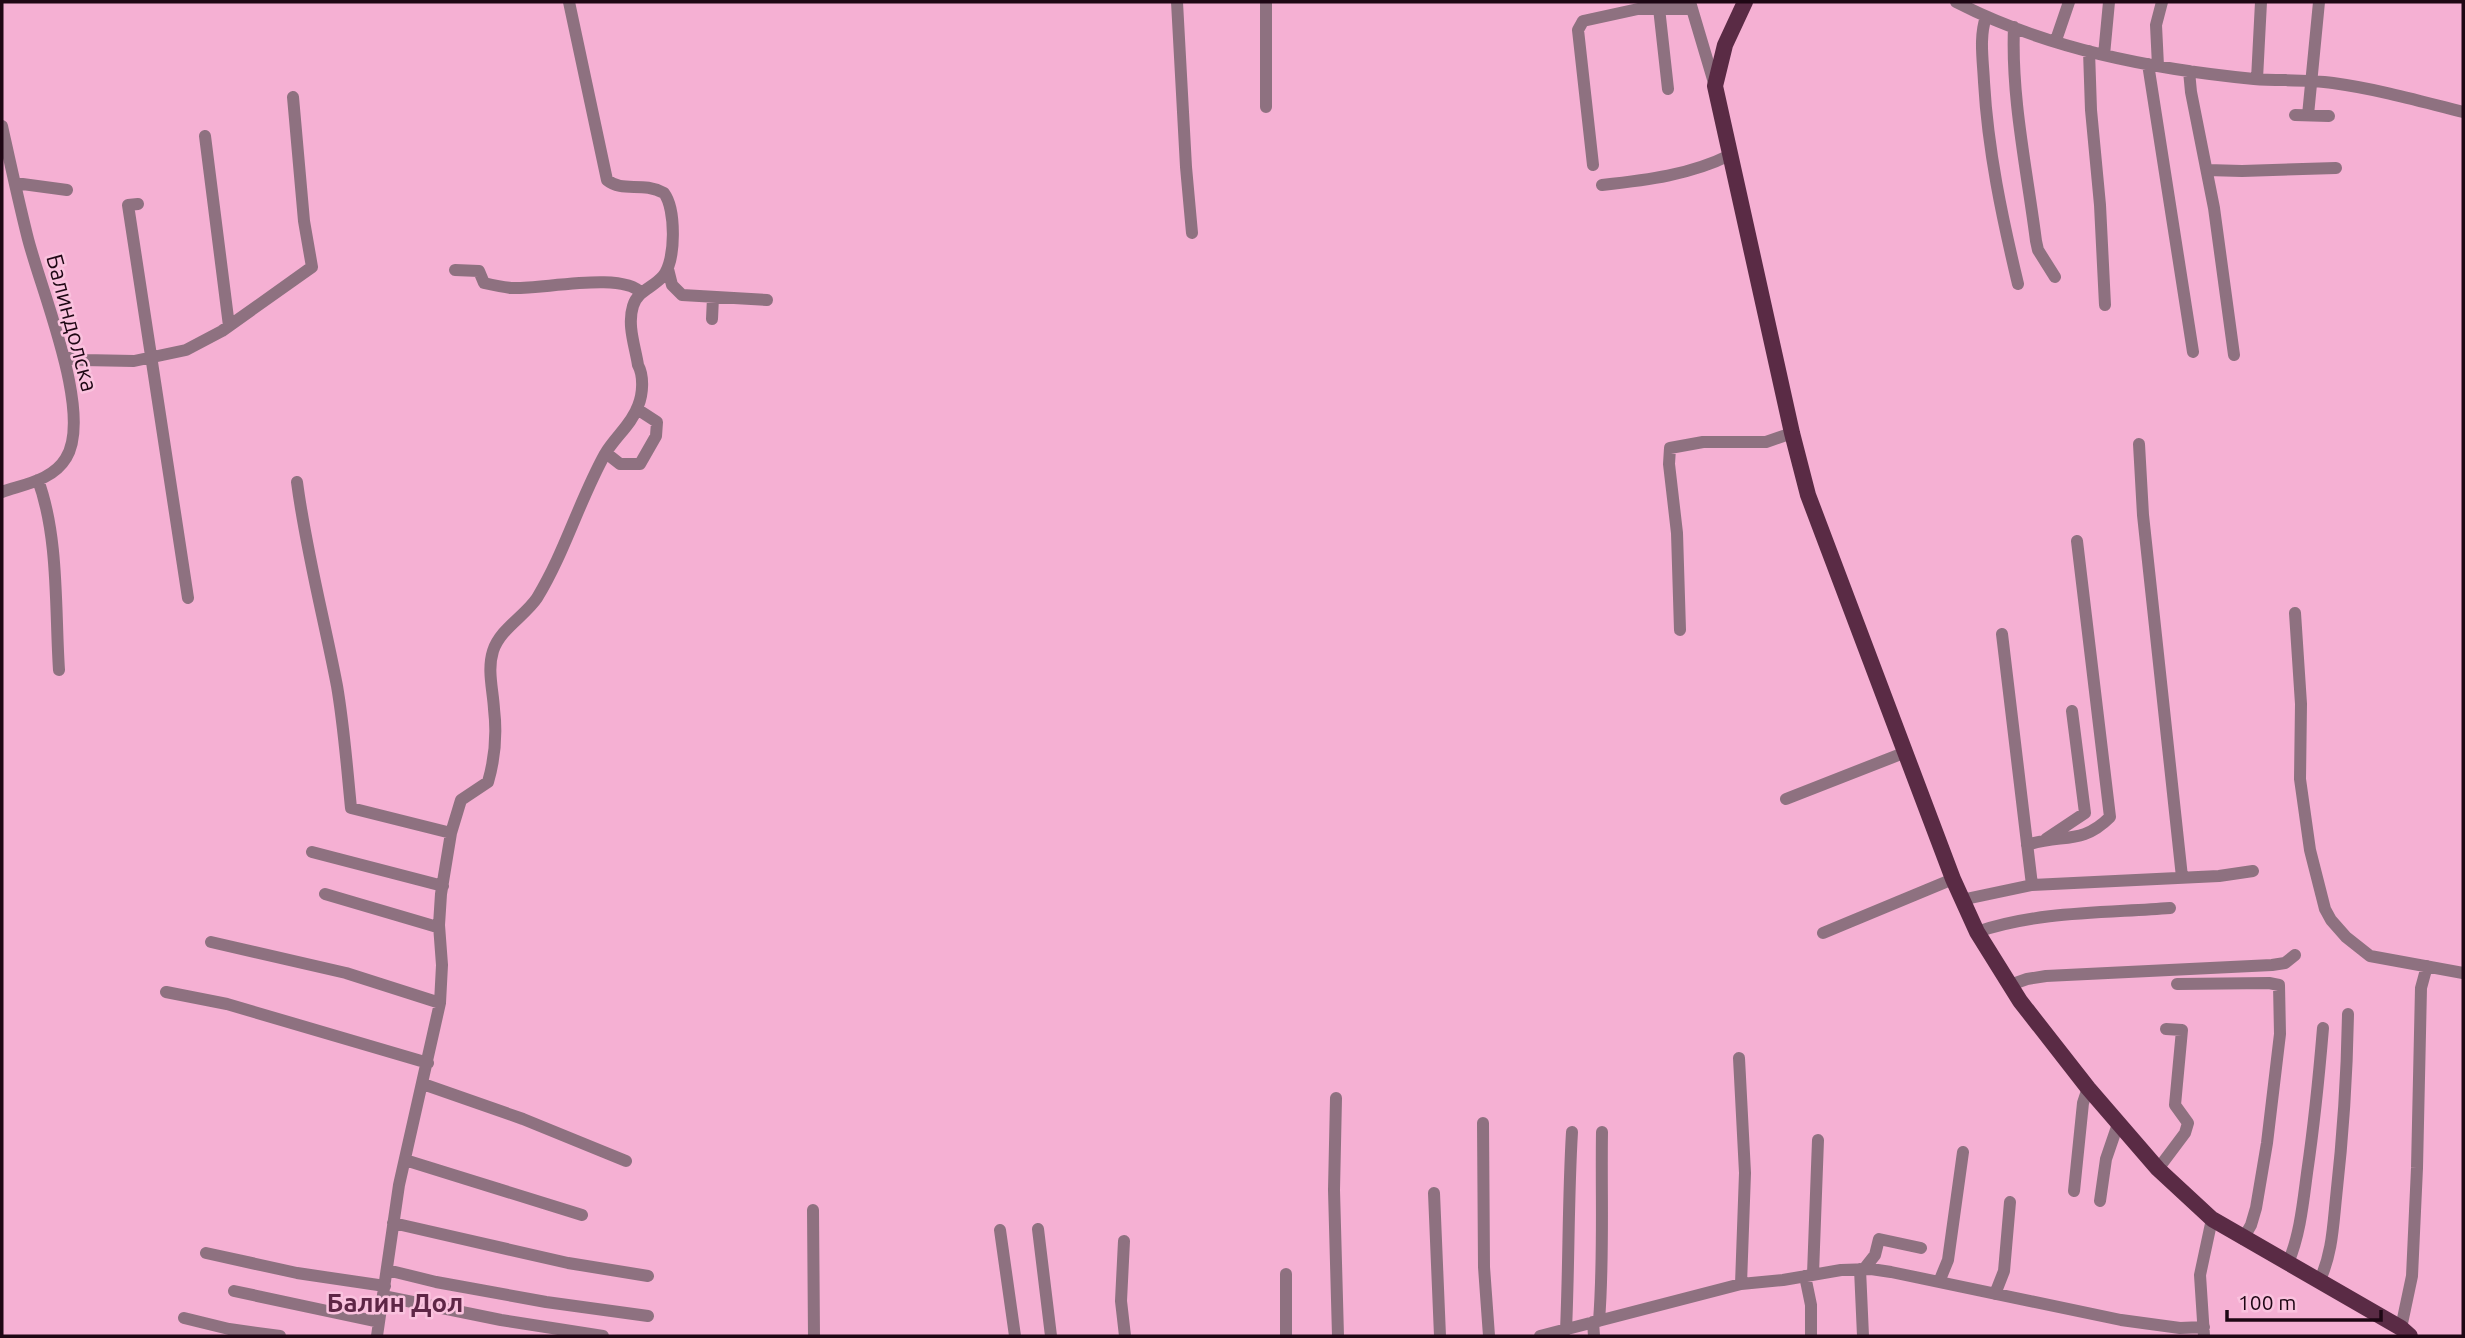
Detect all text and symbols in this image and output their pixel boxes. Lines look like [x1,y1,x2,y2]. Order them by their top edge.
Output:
street label: Балиндолска [42,251,103,394]
scale bar [2227,1278,2381,1322]
district label: Балин Дол [327,1288,463,1317]
text: 100 m [2238,1290,2296,1314]

